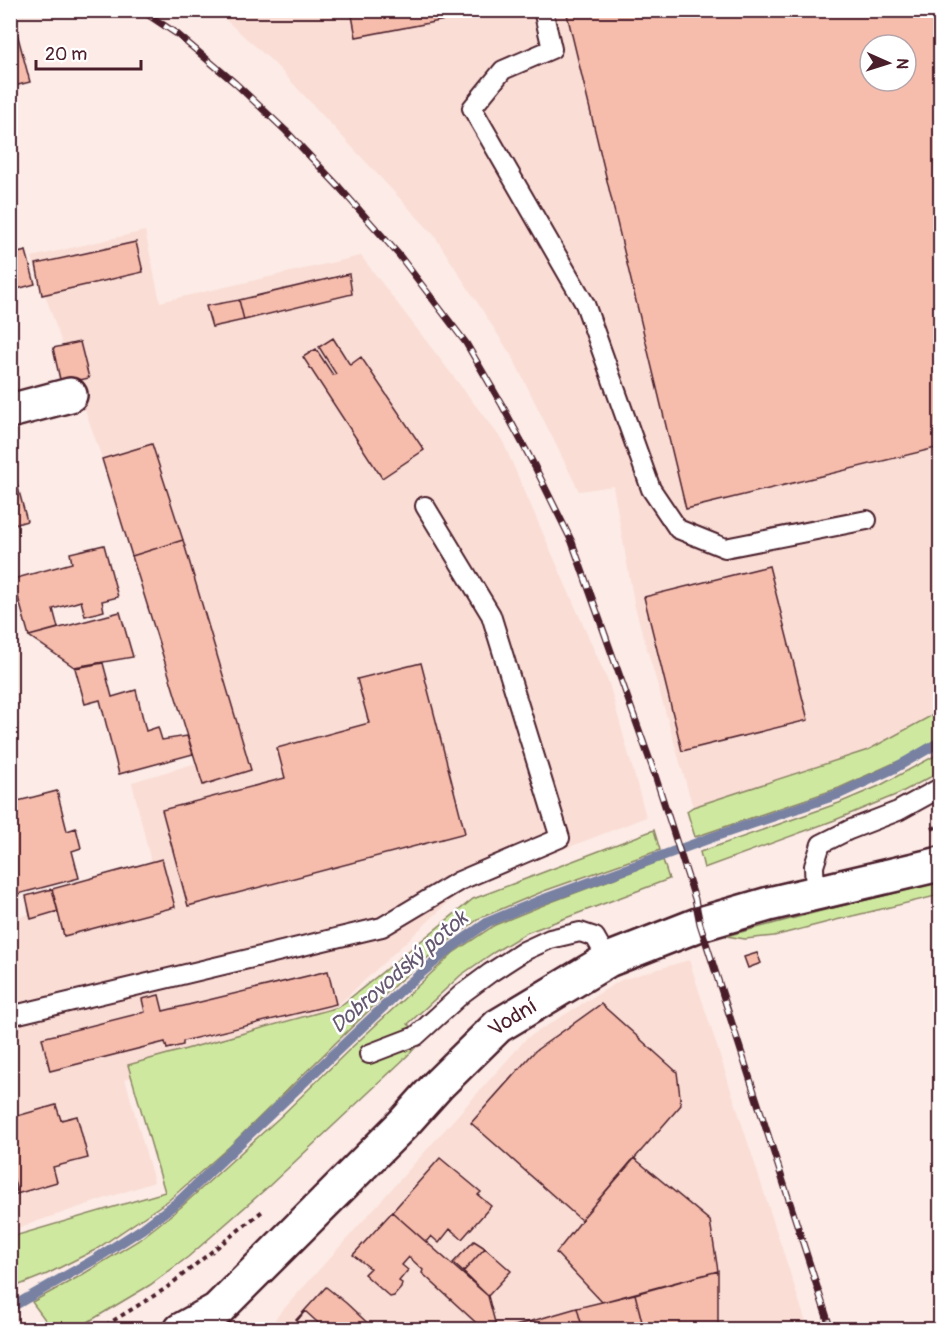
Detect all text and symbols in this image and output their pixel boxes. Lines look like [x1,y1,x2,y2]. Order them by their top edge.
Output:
scale bar [36,33,141,71]
north arrow [858,33,918,93]
text: 20 m [45,43,87,66]
text: N [892,58,912,70]
water label: Dobrovodský potok [324,903,475,1039]
street label: Vodní [482,992,542,1042]

